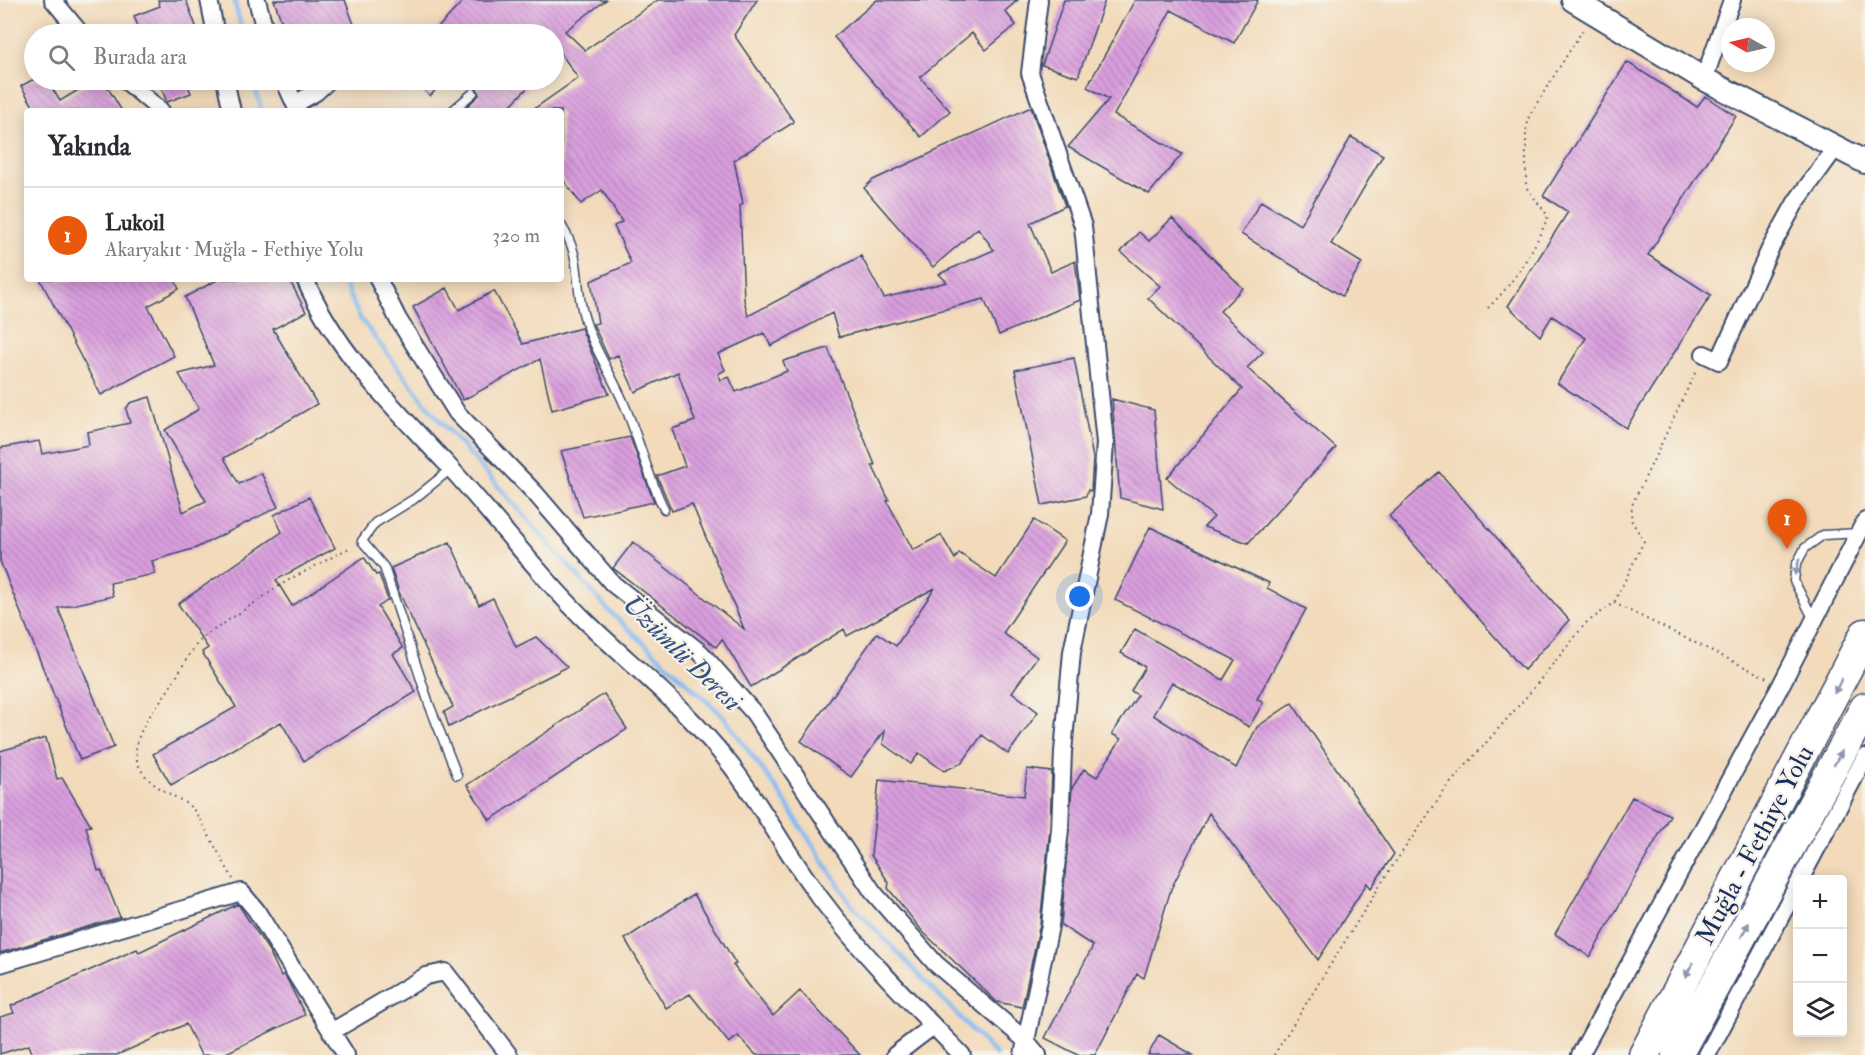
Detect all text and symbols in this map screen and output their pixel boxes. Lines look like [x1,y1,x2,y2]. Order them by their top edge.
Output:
north arrow [1721,18,1775,72]
search box [24,24,564,90]
icon: search [45,41,78,74]
text: Burada ara [93,43,187,71]
text: Yakında [48,131,130,163]
text: Lukoil [105,209,165,237]
text: 1 [64,223,71,248]
text: 320 m [492,223,540,248]
text: Akaryakıt · Muğla - Fethiye Yolu [105,237,364,262]
pin: 1 [1768,500,1806,549]
one-way arrow [1792,558,1801,576]
your location [1065,582,1094,611]
water label: Üzümlü Deresi [615,588,749,718]
one-way arrow [1833,678,1843,695]
street label: Muğla - Fethiye Yolu [1689,740,1821,950]
one-way arrow [1833,749,1843,766]
map controls [1793,875,1847,1037]
button: + [1793,875,1847,929]
one-way arrow [1740,921,1750,938]
button: − [1793,929,1847,983]
one-way arrow [1684,962,1694,979]
button: layers [1793,983,1847,1037]

